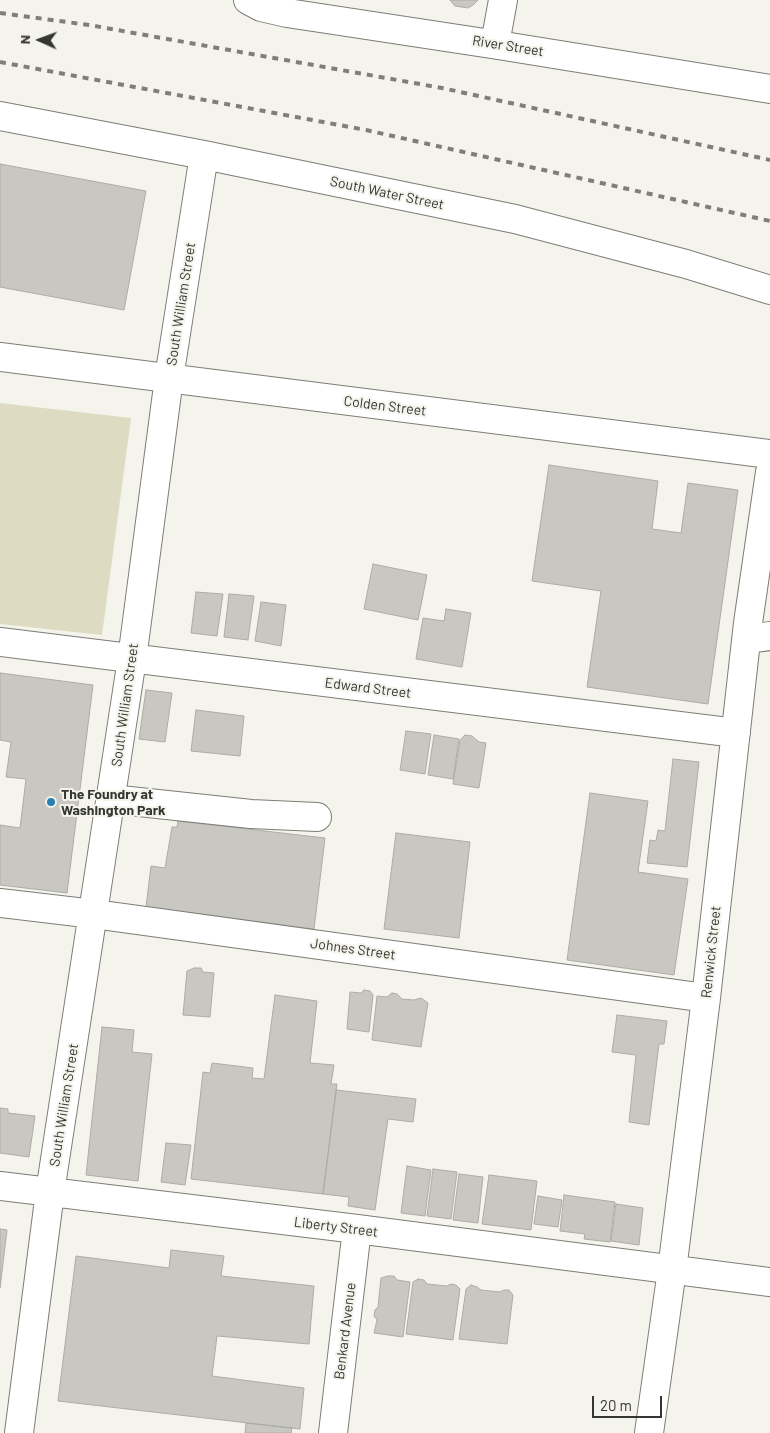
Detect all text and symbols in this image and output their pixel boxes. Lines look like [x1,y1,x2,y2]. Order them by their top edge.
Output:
north arrow [15,15,65,65]
street label: River Street [471,32,545,60]
text: N [16,35,33,44]
street label: South Water Street [329,173,445,213]
street label: South William Street [163,241,199,367]
street label: Colden Street [343,393,427,419]
street label: South William Street [108,642,142,768]
street label: Edward Street [324,674,412,702]
place label: The Foundry at Washington Park [61,786,165,819]
marker: The Foundry at Washington Park [45,796,57,808]
street label: Renwick Street [698,905,724,999]
street label: Johnes Street [309,935,397,963]
street label: South William Street [46,1042,82,1168]
street label: Liberty Street [293,1214,379,1240]
street label: Benkard Avenue [331,1281,359,1381]
scale bar [595,1386,665,1418]
text: 20 m [600,1396,632,1414]

